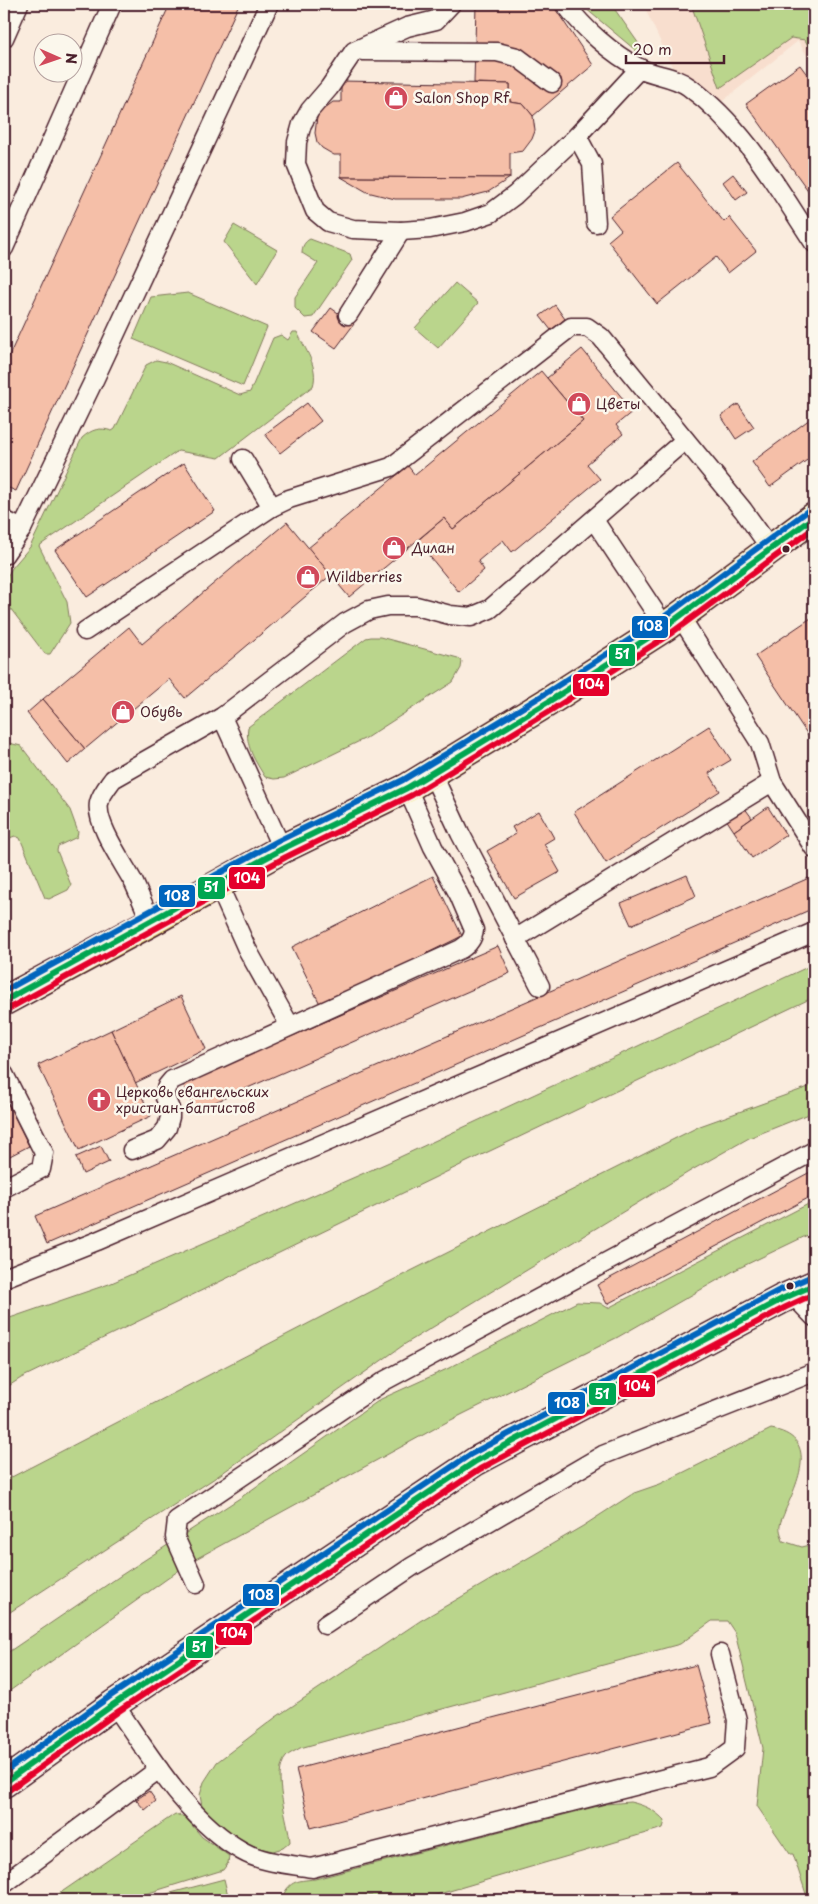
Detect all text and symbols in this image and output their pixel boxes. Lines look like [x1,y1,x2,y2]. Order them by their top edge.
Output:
north arrow [32,32,82,82]
scale bar [626,32,723,64]
text: 20 m [633,37,672,60]
text: N [61,53,82,64]
shop icon: Salon Shop Rf [383,85,409,111]
place label: Salon Shop Rf [414,87,510,108]
shop icon: Цветы [566,391,592,417]
place label: Цветы [596,393,640,414]
shop icon: Дилан [381,535,407,561]
place label: Дилан [411,537,455,558]
unlabelled marker [781,544,791,554]
shop icon: Wildberries [295,564,321,590]
place label: Wildberries [326,566,402,587]
line badge: 108 [631,615,669,639]
text: 108 [637,615,663,636]
line badge: 51 [608,643,636,667]
text: 51 [614,643,630,664]
line badge: 104 [572,673,610,697]
text: 104 [578,673,605,694]
shop icon: Обувь [110,699,136,725]
place label: Обувь [140,701,182,722]
line badge: 104 [228,866,266,890]
text: 104 [234,867,261,888]
line badge: 51 [197,876,226,900]
text: 51 [203,876,219,897]
line badge: 108 [158,884,196,908]
text: 108 [164,885,190,906]
place label: Церковь евангельских христиан-баптистов [116,1081,269,1118]
church icon: Церковь евангельских христиан-баптистов [86,1087,112,1113]
unlabelled marker [785,1281,795,1291]
line badge: 104 [618,1374,656,1398]
text: 104 [624,1375,651,1396]
line badge: 51 [588,1382,617,1406]
text: 51 [594,1383,610,1404]
line badge: 108 [547,1391,586,1415]
text: 108 [554,1392,580,1413]
line badge: 108 [242,1583,280,1607]
text: 108 [248,1584,274,1605]
line badge: 104 [215,1622,253,1646]
text: 104 [221,1622,248,1643]
line badge: 51 [185,1635,214,1659]
text: 51 [191,1636,207,1657]

